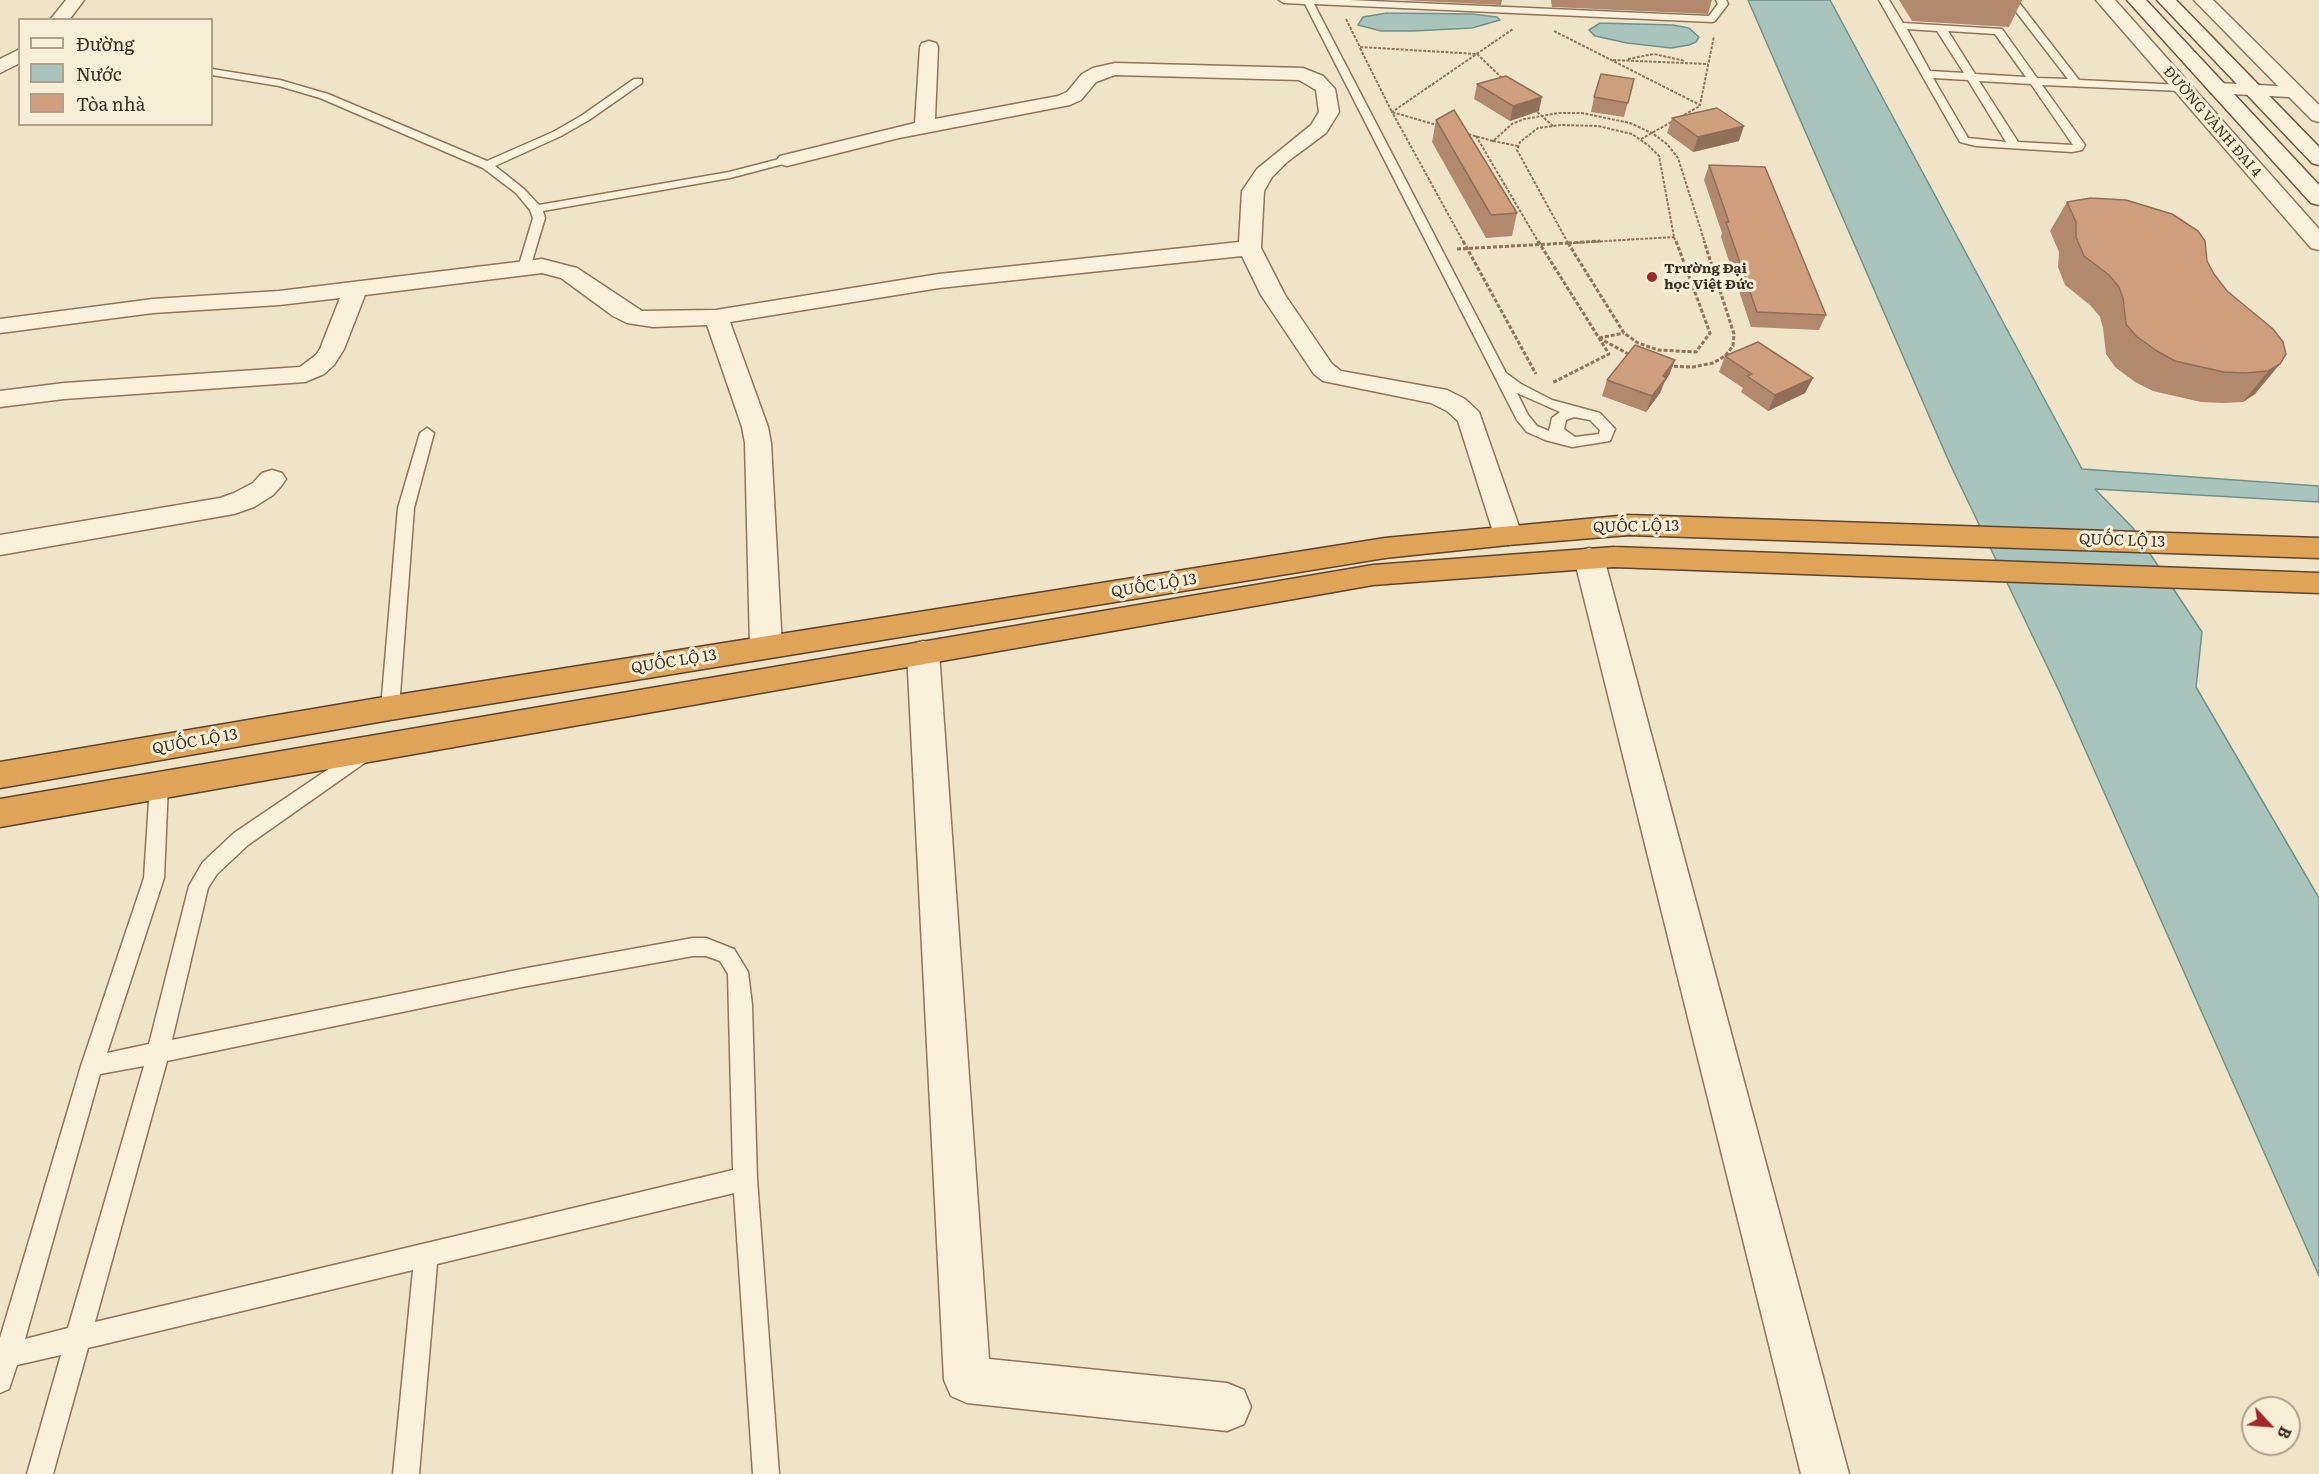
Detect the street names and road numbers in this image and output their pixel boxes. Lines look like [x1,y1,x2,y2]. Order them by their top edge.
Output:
street label: ĐƯỜNG VÀNH ĐAI 4 [2159,63,2265,181]
street label: QUỐC LỘ 13 [1593,517,1679,537]
street label: QUỐC LỘ 13 [2079,530,2165,552]
street label: QUỐC LỘ 13 [1110,570,1198,602]
street label: QUỐC LỘ 13 [630,646,718,678]
street label: QUỐC LỘ 13 [151,726,239,758]

